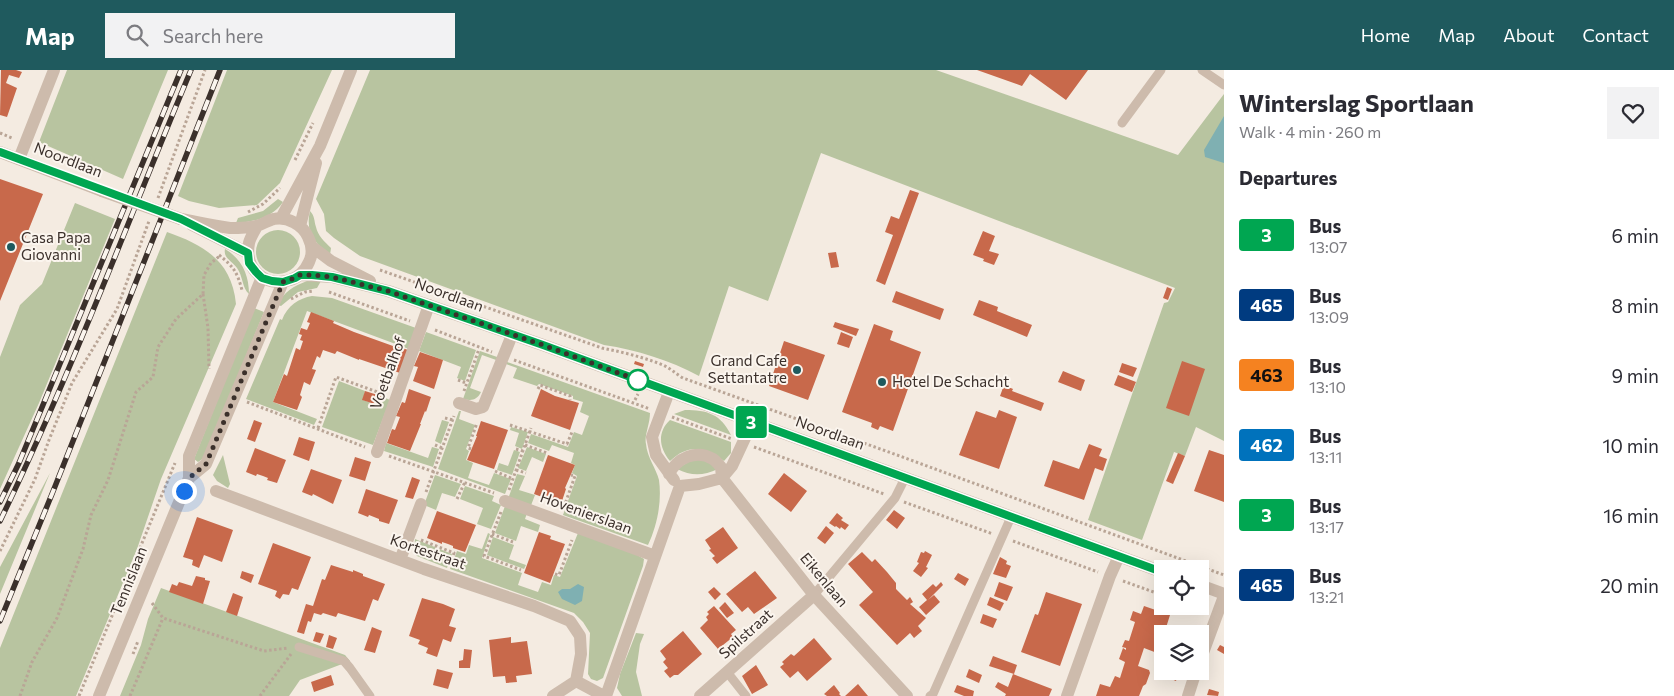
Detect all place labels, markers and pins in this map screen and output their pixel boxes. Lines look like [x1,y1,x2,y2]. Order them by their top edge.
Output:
place label: Casa Papa Giovanni [21,228,91,263]
marker: Casa Papa Giovanni [5,241,17,253]
place label: Grand Cafe Settantatre [708,351,787,386]
marker: Grand Cafe Settantatre [791,364,803,376]
unlabelled marker [627,369,649,391]
place label: Hotel De Schacht [892,372,1009,390]
marker: Hotel De Schacht [876,376,888,388]

